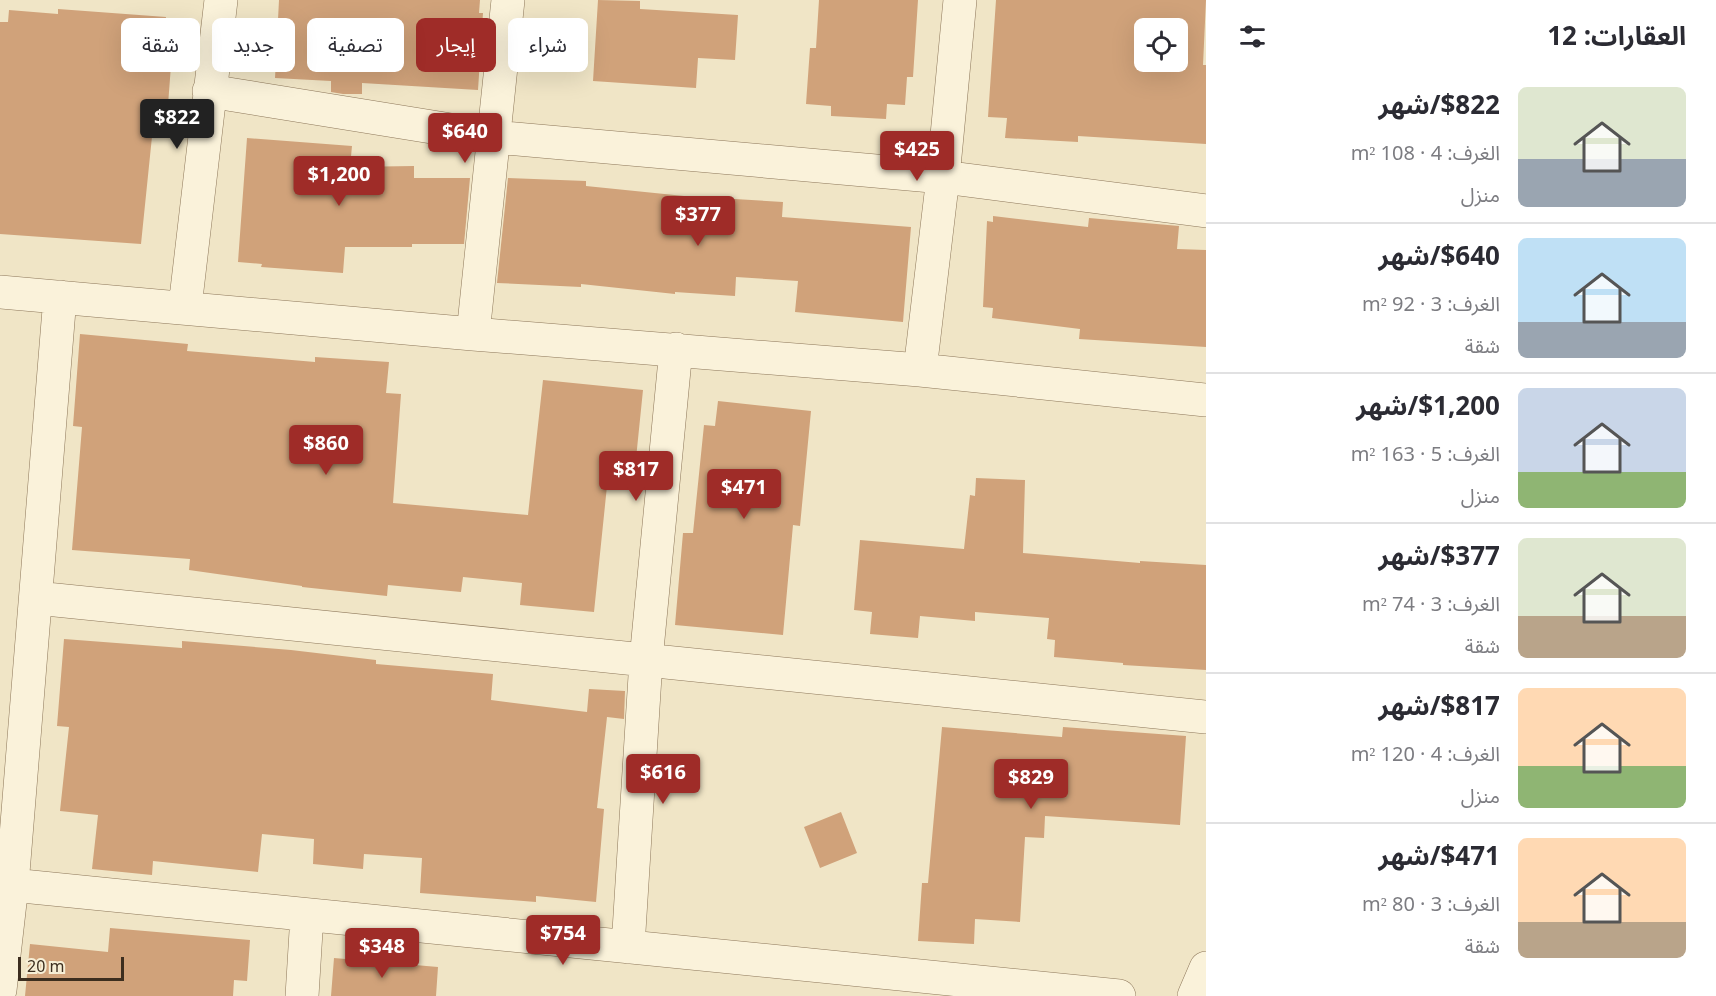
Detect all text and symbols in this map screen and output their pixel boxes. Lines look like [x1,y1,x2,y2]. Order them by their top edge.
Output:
text: العقارات: 12 [1547,9,1686,64]
chip: شقة [121,18,200,72]
chip: جديد [212,18,295,72]
chip: تصفية [307,18,404,72]
chip: إيجار [416,18,496,72]
chip: شراء [508,18,588,72]
map controls [1134,18,1188,72]
button: locate [1134,18,1188,72]
icon: filters [1236,20,1269,53]
text: $822/شهر [1379,78,1500,133]
text: $822 [154,97,200,139]
pin: $822 [141,99,213,150]
text: $640 [442,111,488,153]
icon: home [1566,111,1638,183]
pin: $640 [429,113,501,164]
text: $425 [894,129,940,171]
pin: $425 [881,131,953,182]
text: الغرف: 4 · 108 m² [1351,133,1500,175]
text: $1,200 [308,154,370,196]
pin: $1,200 [290,156,388,207]
text: منزل [1461,175,1500,217]
text: $377 [675,194,721,236]
pin: $377 [662,196,734,247]
text: $640/شهر [1379,229,1500,284]
icon: home [1566,262,1638,334]
text: الغرف: 3 · 92 m² [1362,284,1500,326]
text: شقة [1465,326,1500,368]
text: $1,200/شهر [1356,379,1500,434]
icon: home [1566,412,1638,484]
text: $860 [303,423,349,465]
pin: $860 [290,425,362,476]
text: الغرف: 5 · 163 m² [1351,434,1500,476]
text: $817 [613,449,659,491]
pin: $817 [600,451,672,502]
text: $471 [721,467,767,509]
pin: $471 [708,469,780,520]
text: منزل [1461,476,1500,518]
text: $377/شهر [1379,529,1500,584]
icon: home [1566,562,1638,634]
text: الغرف: 3 · 74 m² [1362,584,1500,626]
text: شقة [1465,626,1500,668]
text: $817/شهر [1379,679,1500,734]
icon: home [1566,712,1638,784]
text: الغرف: 4 · 120 m² [1351,734,1500,776]
text: $616 [640,752,686,794]
pin: $616 [627,754,699,805]
text: $829 [1008,757,1054,799]
pin: $829 [995,759,1067,810]
text: منزل [1461,776,1500,818]
text: $471/شهر [1379,829,1500,884]
icon: home [1566,862,1638,934]
text: الغرف: 3 · 80 m² [1362,884,1500,926]
text: $754 [540,913,586,955]
pin: $754 [527,915,599,966]
text: $348 [359,926,405,968]
text: شقة [1465,926,1500,968]
pin: $348 [346,928,418,979]
text: 20 m [27,950,64,984]
scale bar [18,954,124,982]

